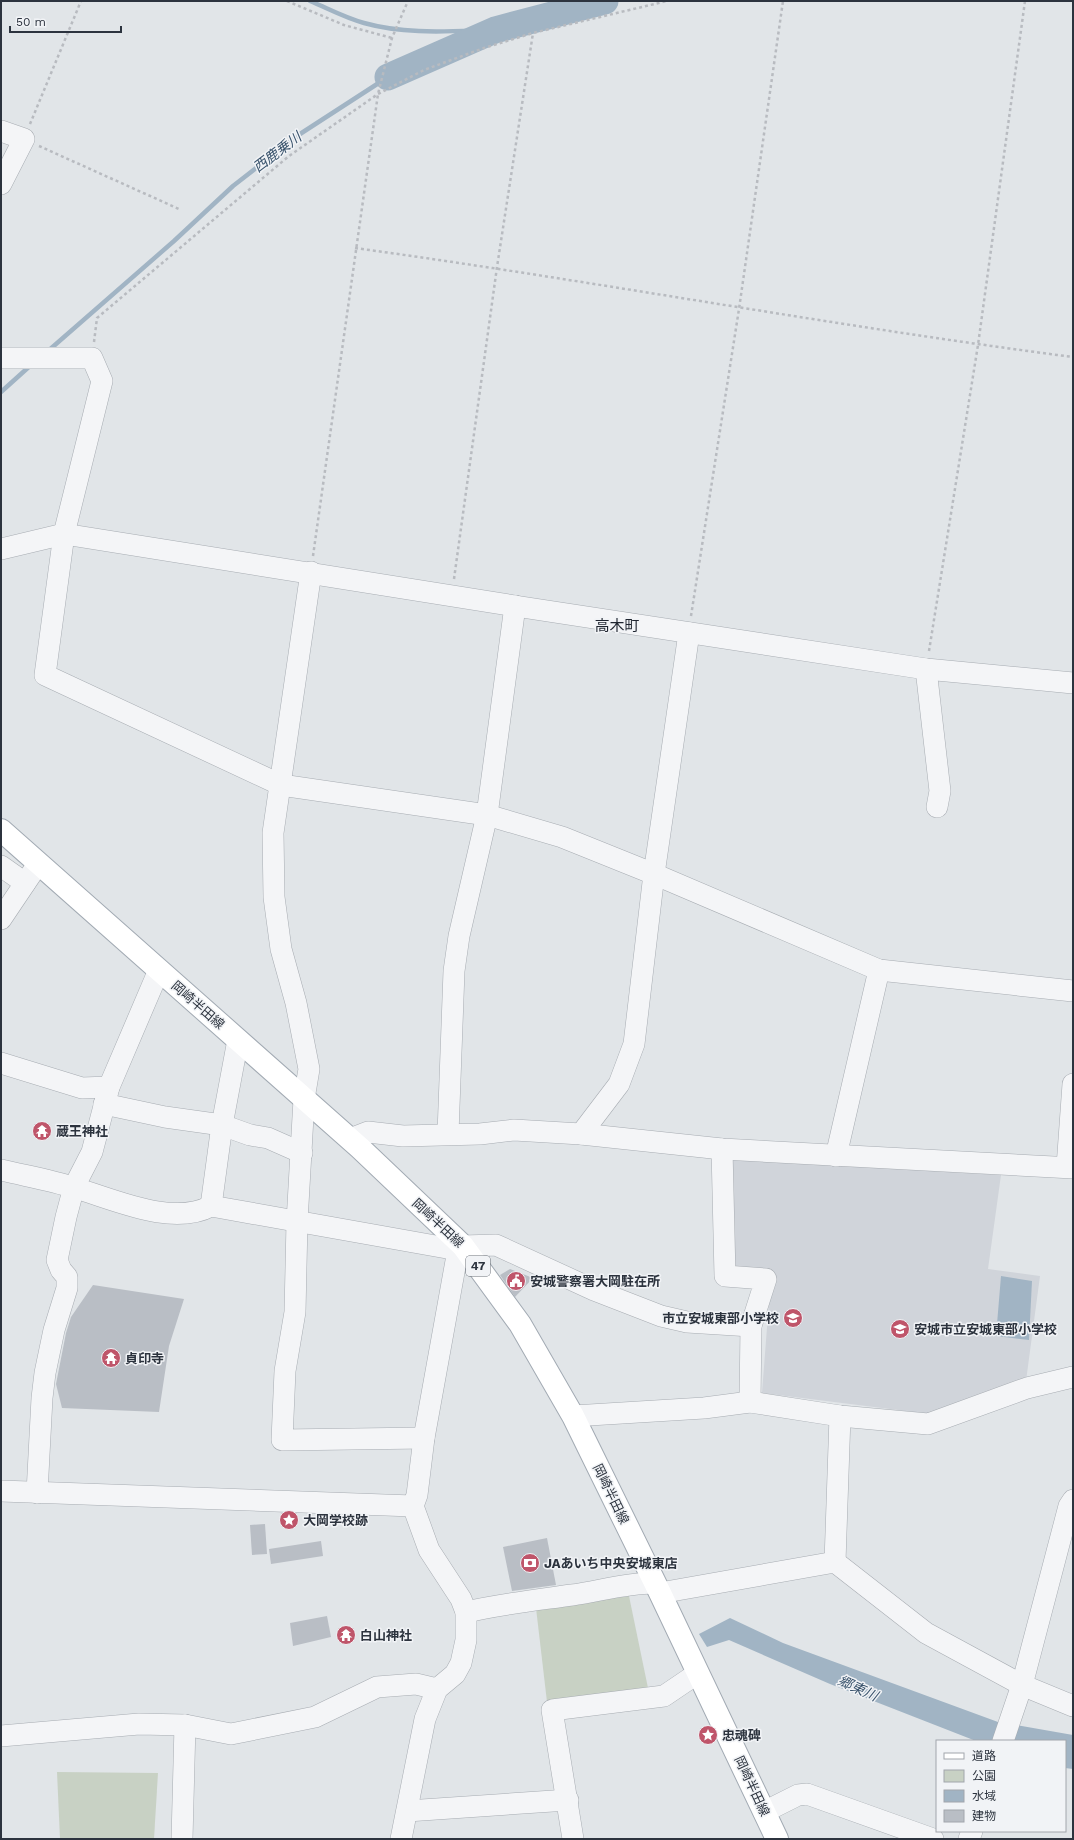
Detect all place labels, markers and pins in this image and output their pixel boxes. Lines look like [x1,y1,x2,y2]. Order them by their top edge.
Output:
temple icon: 蔵王神社 [31,1120,53,1142]
place label: 蔵王神社 [56,1124,108,1139]
public building icon: 安城警察署大岡駐在所 [505,1270,527,1292]
place label: 安城警察署大岡駐在所 [530,1274,660,1289]
school or university icon: 市立安城東部小学校 [782,1307,804,1329]
place label: 市立安城東部小学校 [662,1311,779,1326]
school or university icon: 安城市立安城東部小学校 [889,1318,911,1340]
place label: 安城市立安城東部小学校 [914,1322,1057,1337]
temple icon: 貞印寺 [100,1347,122,1369]
place label: 貞印寺 [125,1351,164,1366]
place icon: 大岡学校跡 [278,1509,300,1531]
place label: 大岡学校跡 [303,1513,368,1528]
bank icon: JAあいち中央安城東店 [519,1552,541,1574]
place label: JAあいち中央安城東店 [544,1556,678,1571]
temple icon: 白山神社 [335,1624,357,1646]
place label: 白山神社 [360,1628,412,1643]
place icon: 忠魂碑 [697,1724,719,1746]
place label: 忠魂碑 [722,1728,761,1743]

